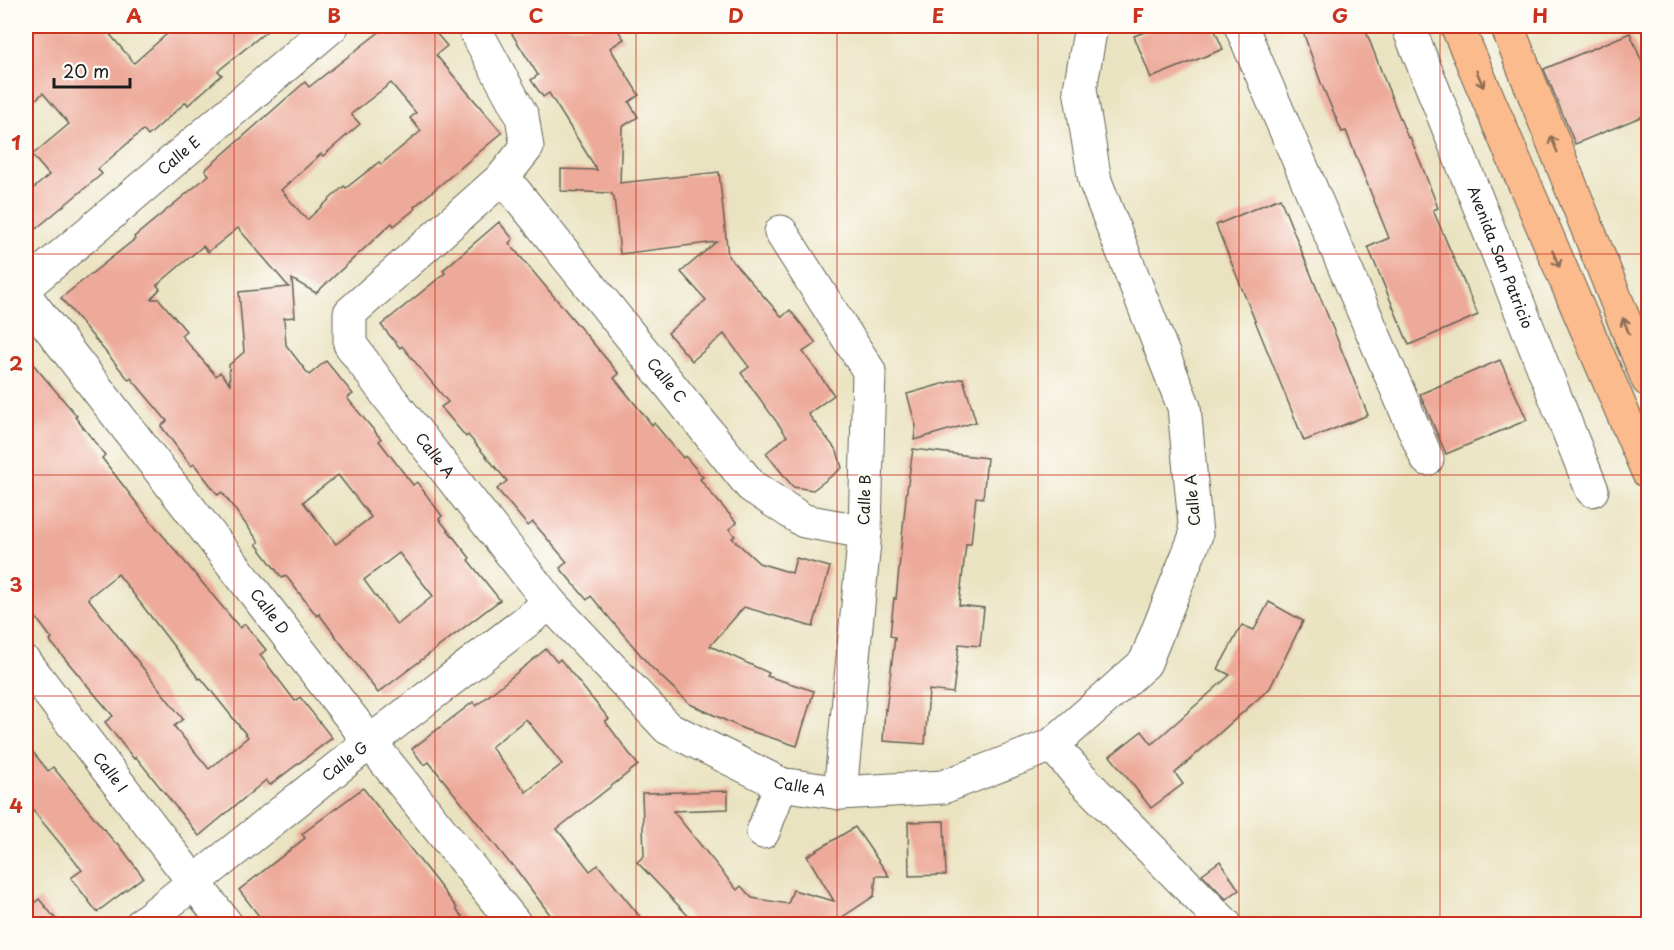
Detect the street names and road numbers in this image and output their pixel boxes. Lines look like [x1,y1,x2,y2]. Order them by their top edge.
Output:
street label: Calle E [152,130,205,180]
street label: Avenida San Patricio [1463,182,1540,332]
street label: Calle C [642,352,693,407]
street label: Calle A [411,427,461,482]
street label: Calle A [1178,473,1205,527]
street label: Calle B [851,474,876,526]
street label: Calle D [245,583,296,639]
street label: Calle G [316,735,372,786]
street label: Calle I [88,747,134,797]
street label: Calle A [770,769,827,801]

